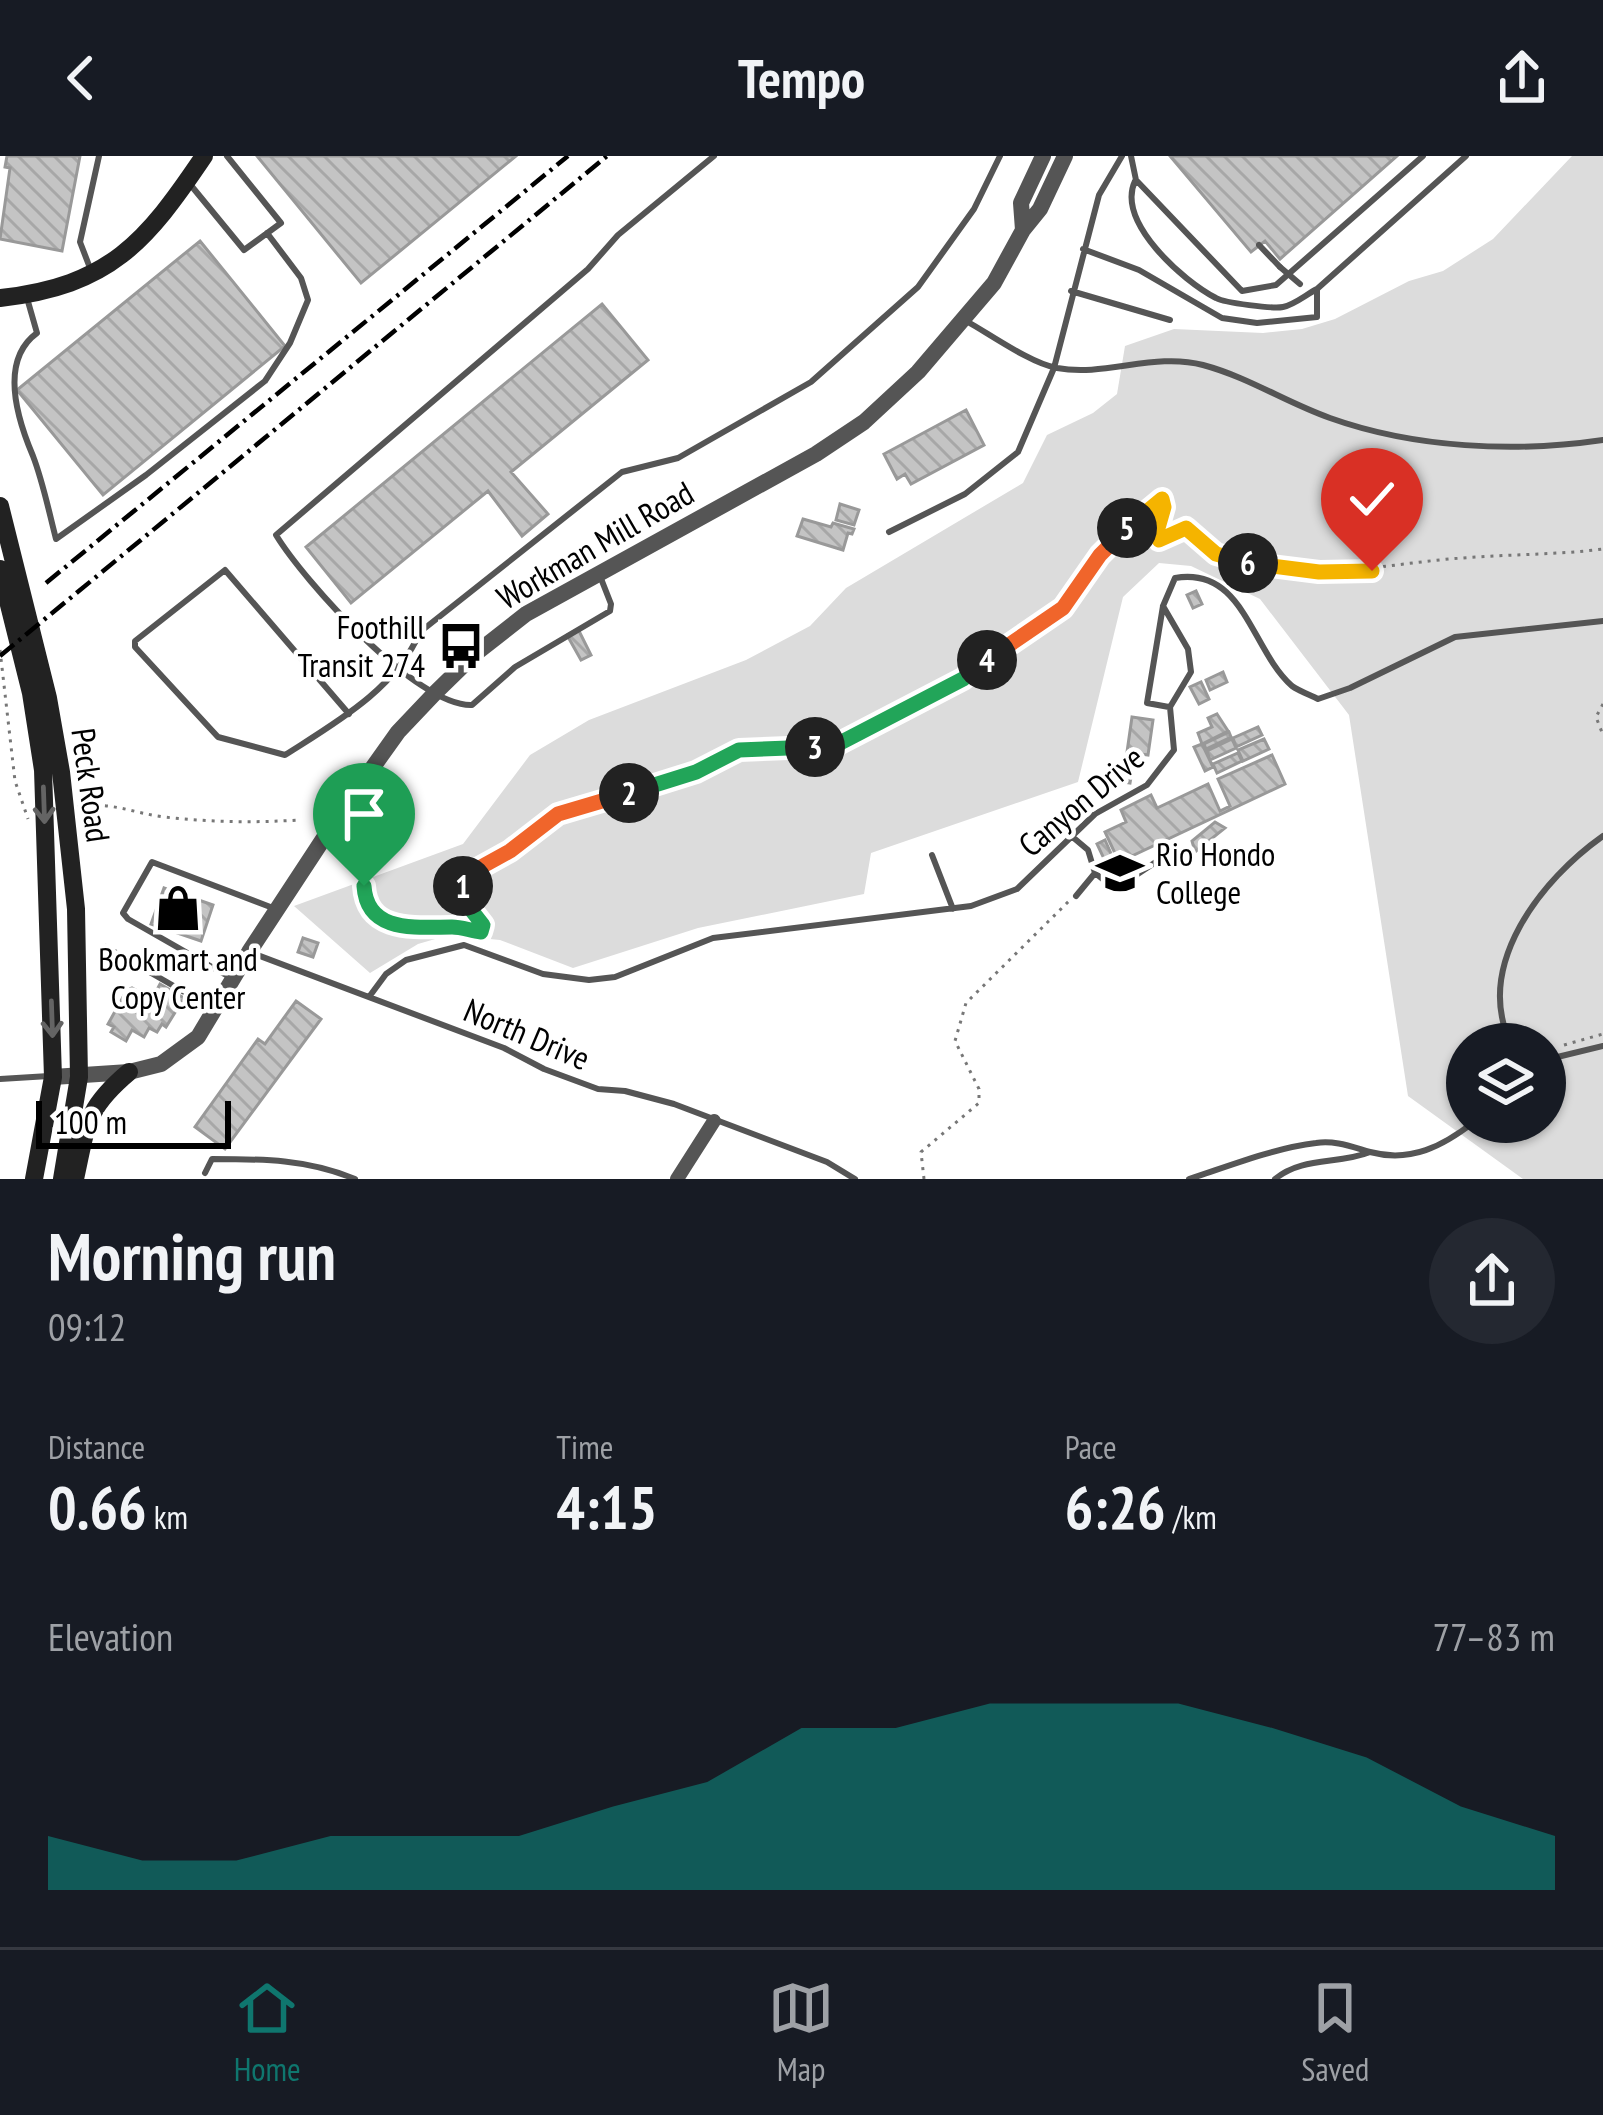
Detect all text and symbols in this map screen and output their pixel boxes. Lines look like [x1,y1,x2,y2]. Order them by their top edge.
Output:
text: Tempo [738,43,865,113]
icon: back [48,45,114,111]
icon: share [1489,45,1555,111]
pin [1321,448,1423,571]
icon: check [1339,466,1405,532]
street label: Workman Mill Road [489,471,701,618]
pin: 5 [1097,498,1157,558]
text: 5 [1119,506,1135,549]
pin: 6 [1218,533,1278,593]
text: 6 [1240,541,1256,584]
place label: Foothill Transit 274 [297,605,425,686]
bus stop icon: Foothill Transit 274 [436,621,486,671]
pin: 4 [957,630,1017,690]
text: 4 [979,638,995,681]
pin: 3 [785,717,845,777]
street label: Peck Road [62,725,121,845]
text: 3 [807,725,823,768]
street label: Canyon Drive [1009,736,1152,865]
pin [313,763,415,886]
pin: 2 [599,763,659,823]
text: 2 [621,771,637,814]
icon: arrive [331,781,397,847]
one-way arrow [32,785,55,824]
place label: Rio Hondo College [1156,832,1275,913]
school or university icon: Rio Hondo College [1095,848,1145,898]
pin: 1 [433,856,493,916]
text: 1 [455,864,471,907]
shop icon: Bookmart and Copy Center [153,883,203,933]
place label: Bookmart and Copy Center [98,937,258,1018]
street label: North Drive [458,988,597,1079]
one-way arrow [41,999,64,1038]
map controls [1446,1023,1566,1143]
button: layers [1446,1023,1566,1143]
scale bar [36,1095,231,1148]
text: 100 m [54,1100,127,1143]
text: Morning run [48,1213,336,1298]
button: share [1429,1218,1555,1344]
text: 09:12 [48,1301,126,1352]
text: Distance [48,1425,145,1468]
text: Time [556,1425,613,1468]
text: Pace [1065,1425,1117,1468]
text: 0.66 [48,1468,147,1546]
text: 4:15 [556,1468,657,1546]
text: 6:26 [1065,1468,1166,1546]
text: km [147,1495,188,1538]
text: /km [1166,1495,1217,1538]
text: Elevation [48,1611,173,1662]
text: 77–83 m [1432,1611,1555,1662]
tab: Home [234,1975,301,2090]
tab: Map [768,1975,834,2090]
tab: Saved [1301,1975,1369,2090]

